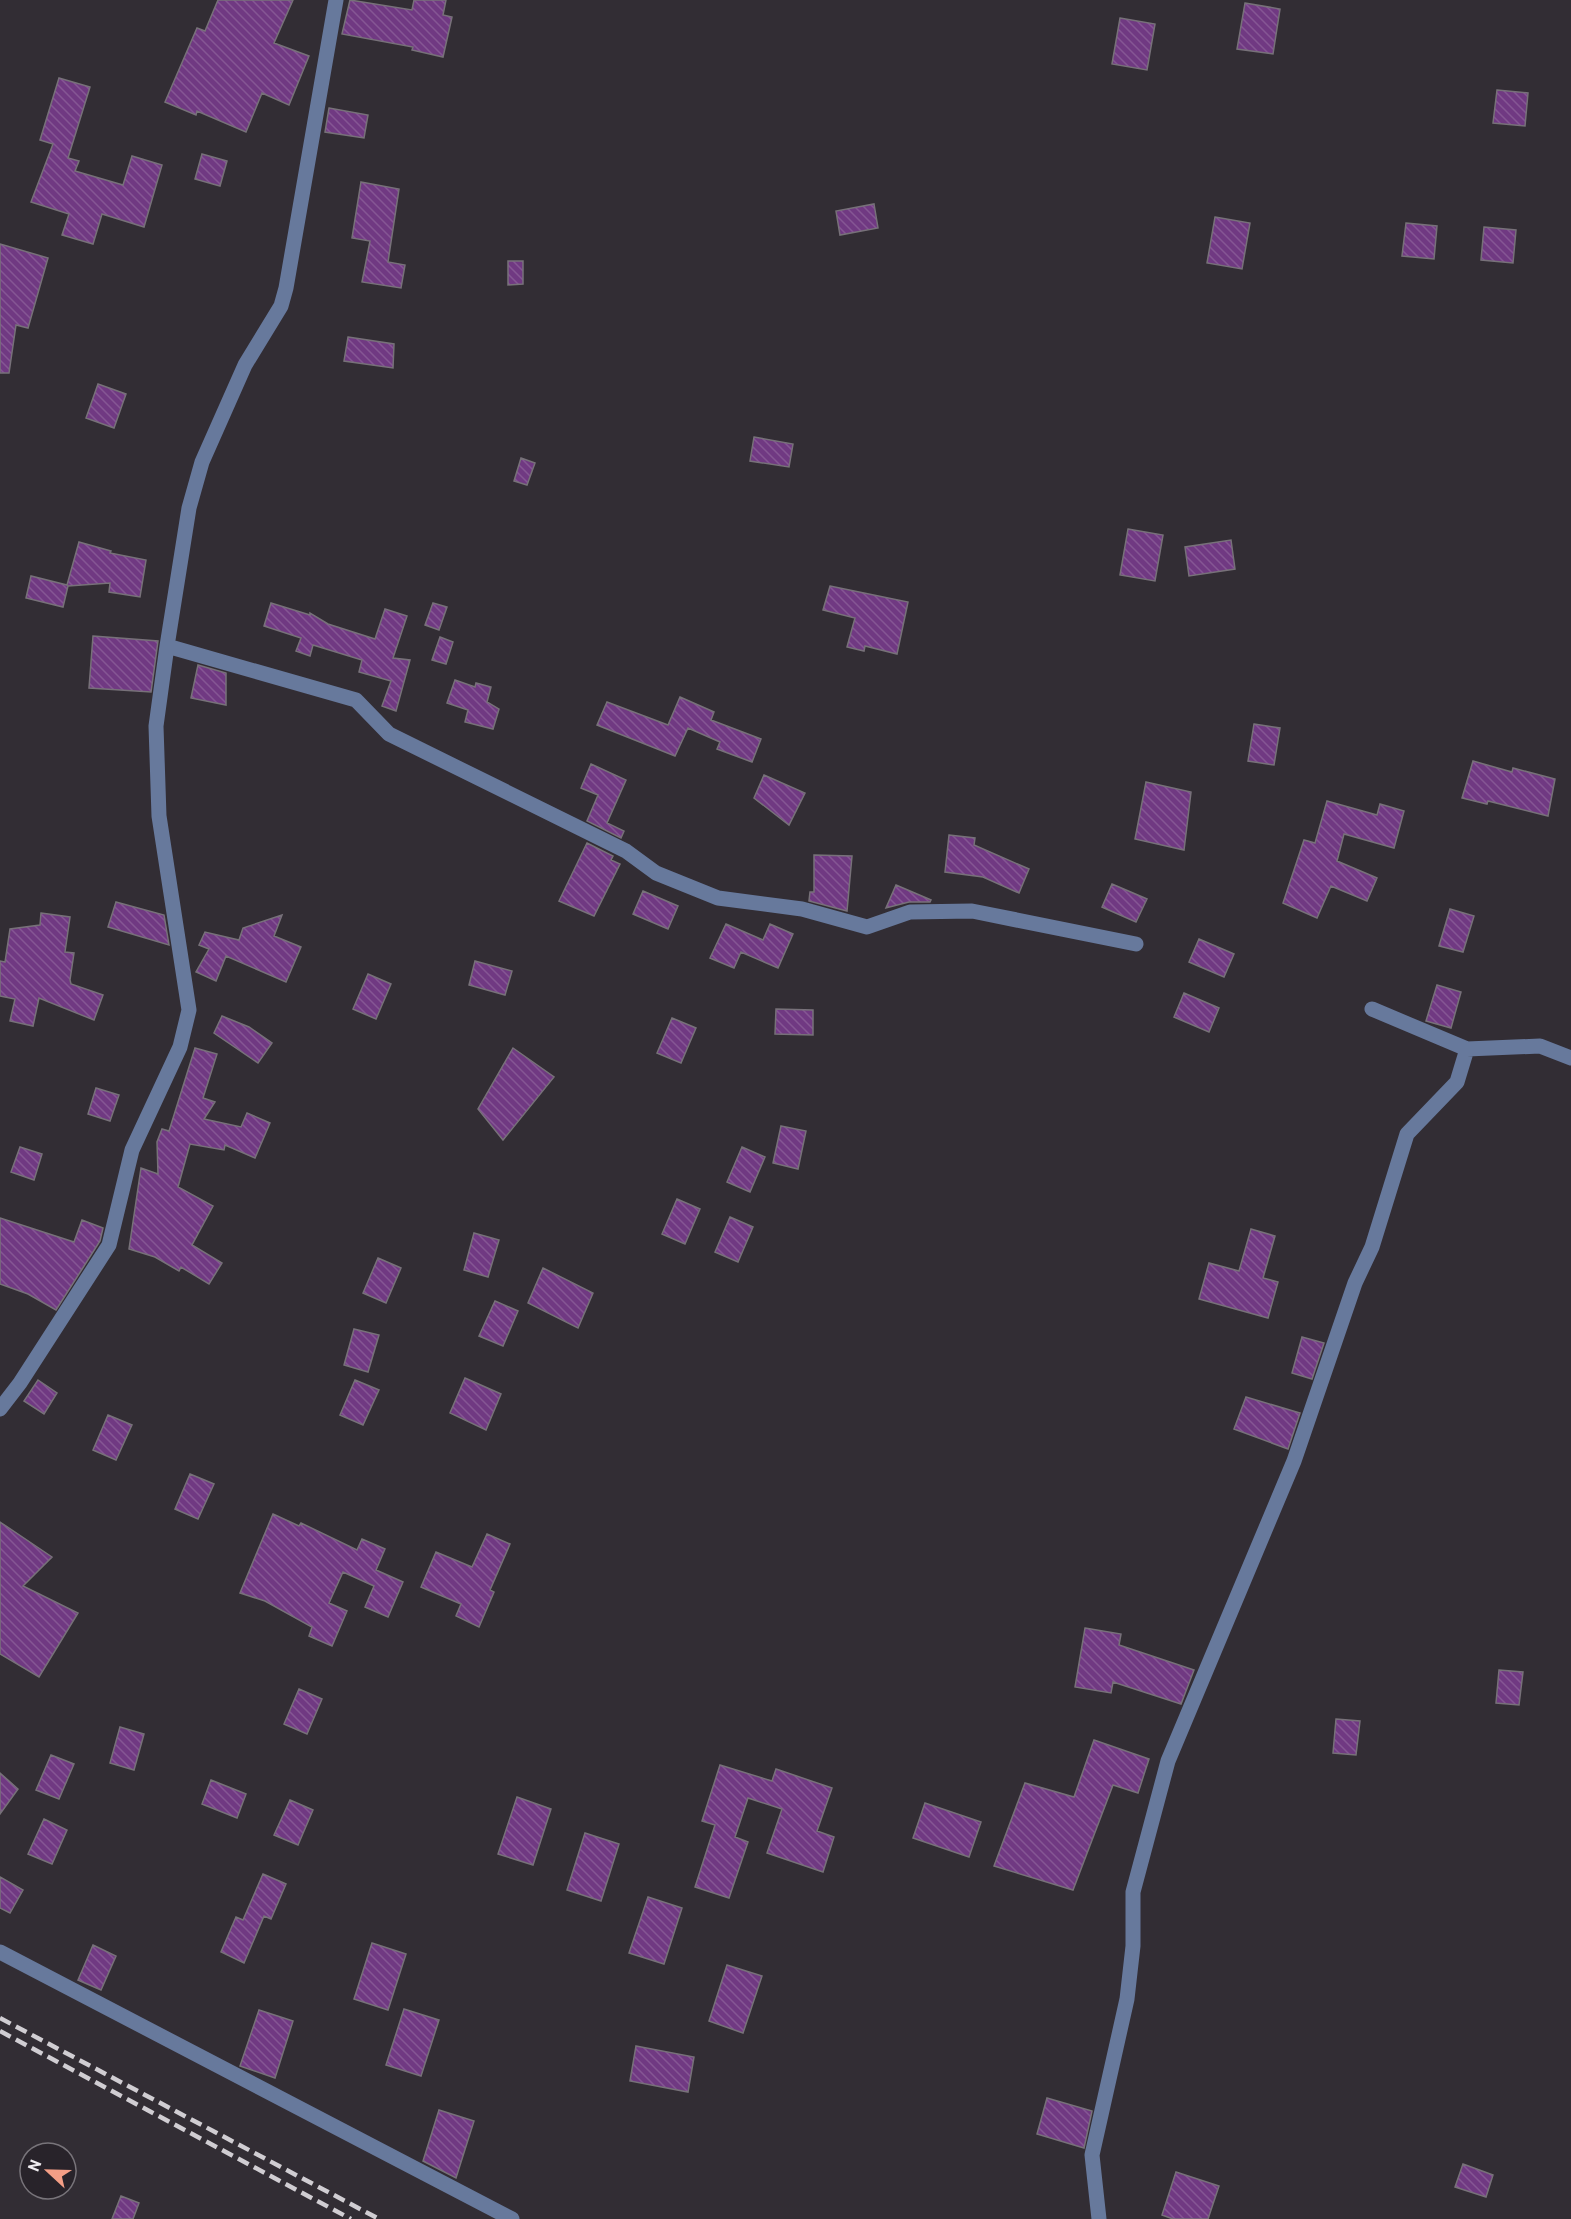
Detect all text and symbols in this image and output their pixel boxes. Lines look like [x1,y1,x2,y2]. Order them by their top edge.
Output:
north arrow [18,2141,78,2201]
text: N [23,2157,44,2174]

